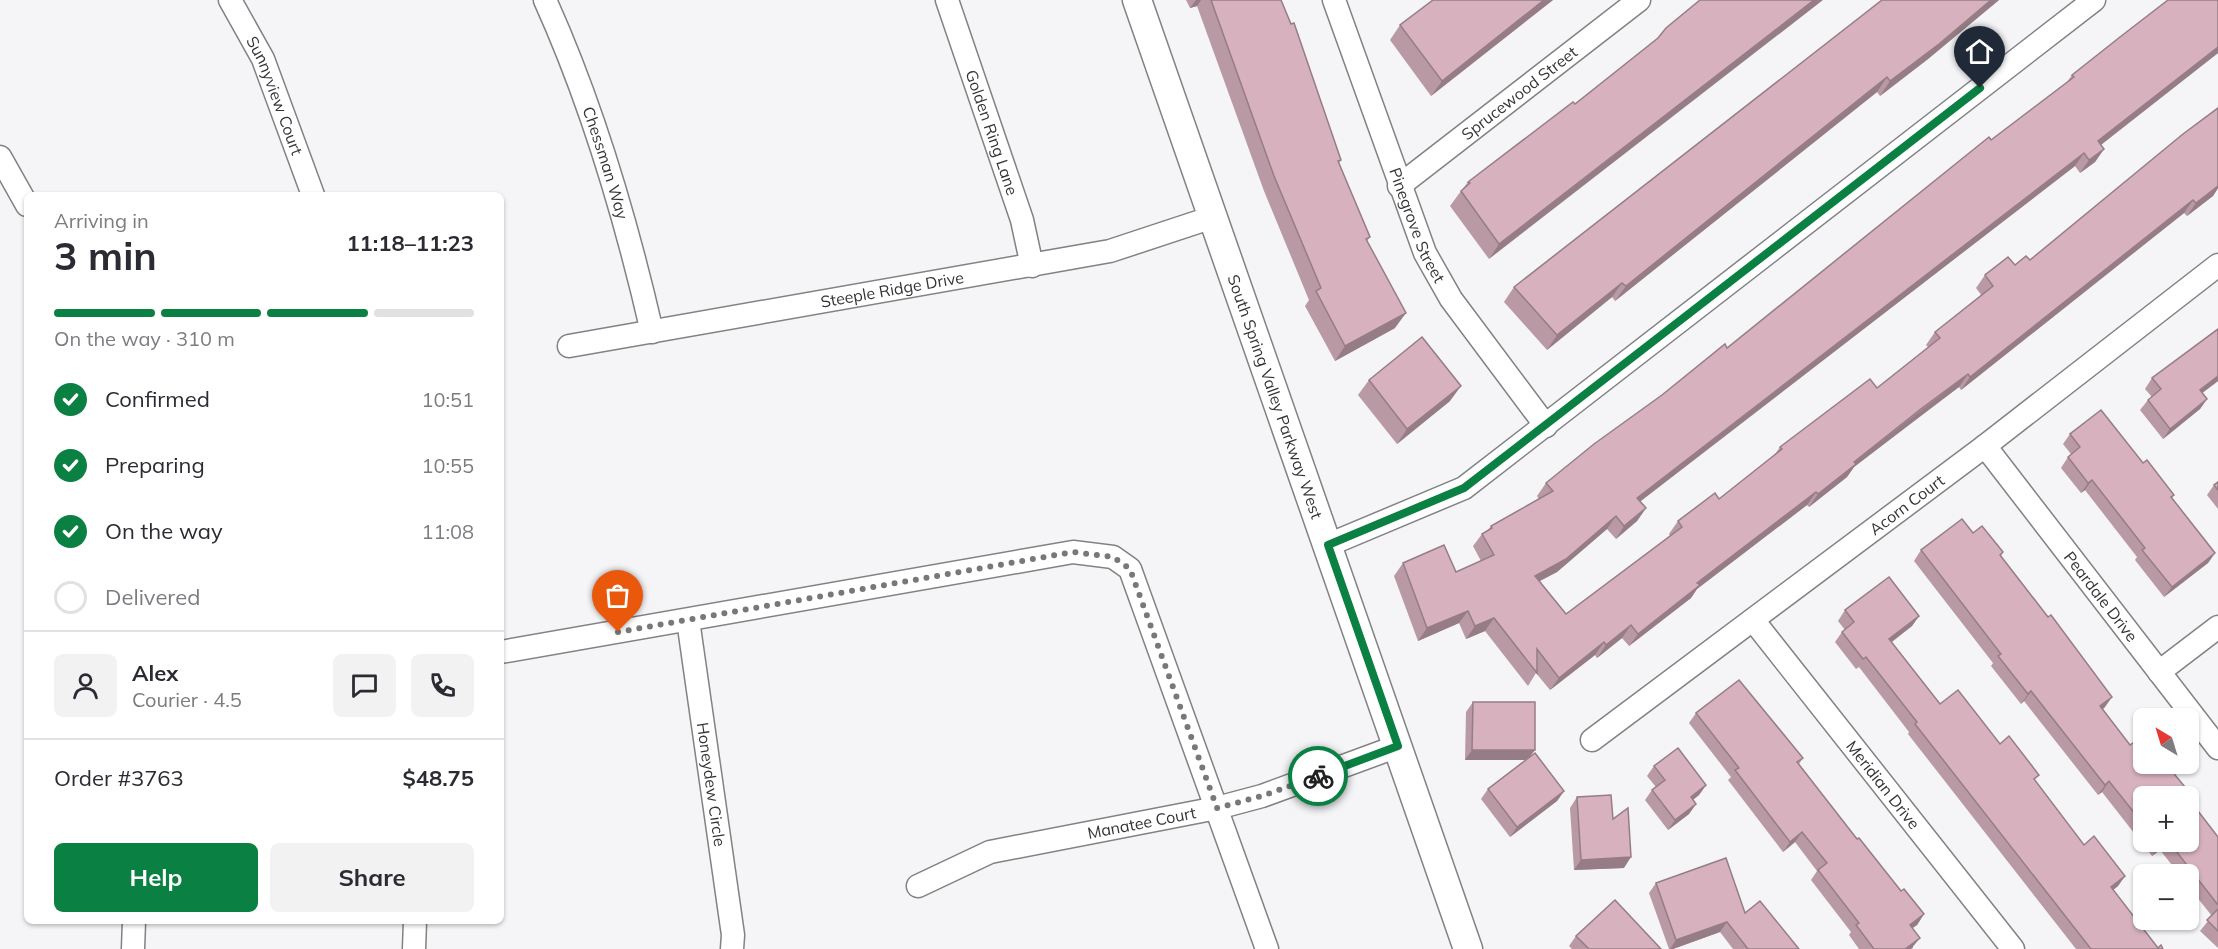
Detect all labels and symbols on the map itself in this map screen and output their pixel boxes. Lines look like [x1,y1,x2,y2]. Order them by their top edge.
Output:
pin [1954,26,2005,88]
street label: Sunnyview Court [242,33,308,158]
street label: Sprucewood Street [1457,42,1581,144]
street label: Golden Ring Lane [962,67,1023,198]
street label: Chessman Way [579,104,633,222]
street label: Pinegrove Street [1385,165,1450,286]
street label: Steeple Ridge Drive [819,267,965,312]
street label: South Spring Valley Parkway West [1224,272,1327,522]
street label: Acorn Court [1865,470,1948,539]
street label: Peardale Drive [2060,547,2142,646]
pin [592,570,643,632]
north arrow [2133,708,2199,774]
street label: Honeydew Circle [693,721,730,848]
street label: Meridian Drive [1842,736,1924,833]
courier [1288,746,1348,806]
street label: Manatee Court [1086,802,1198,843]

